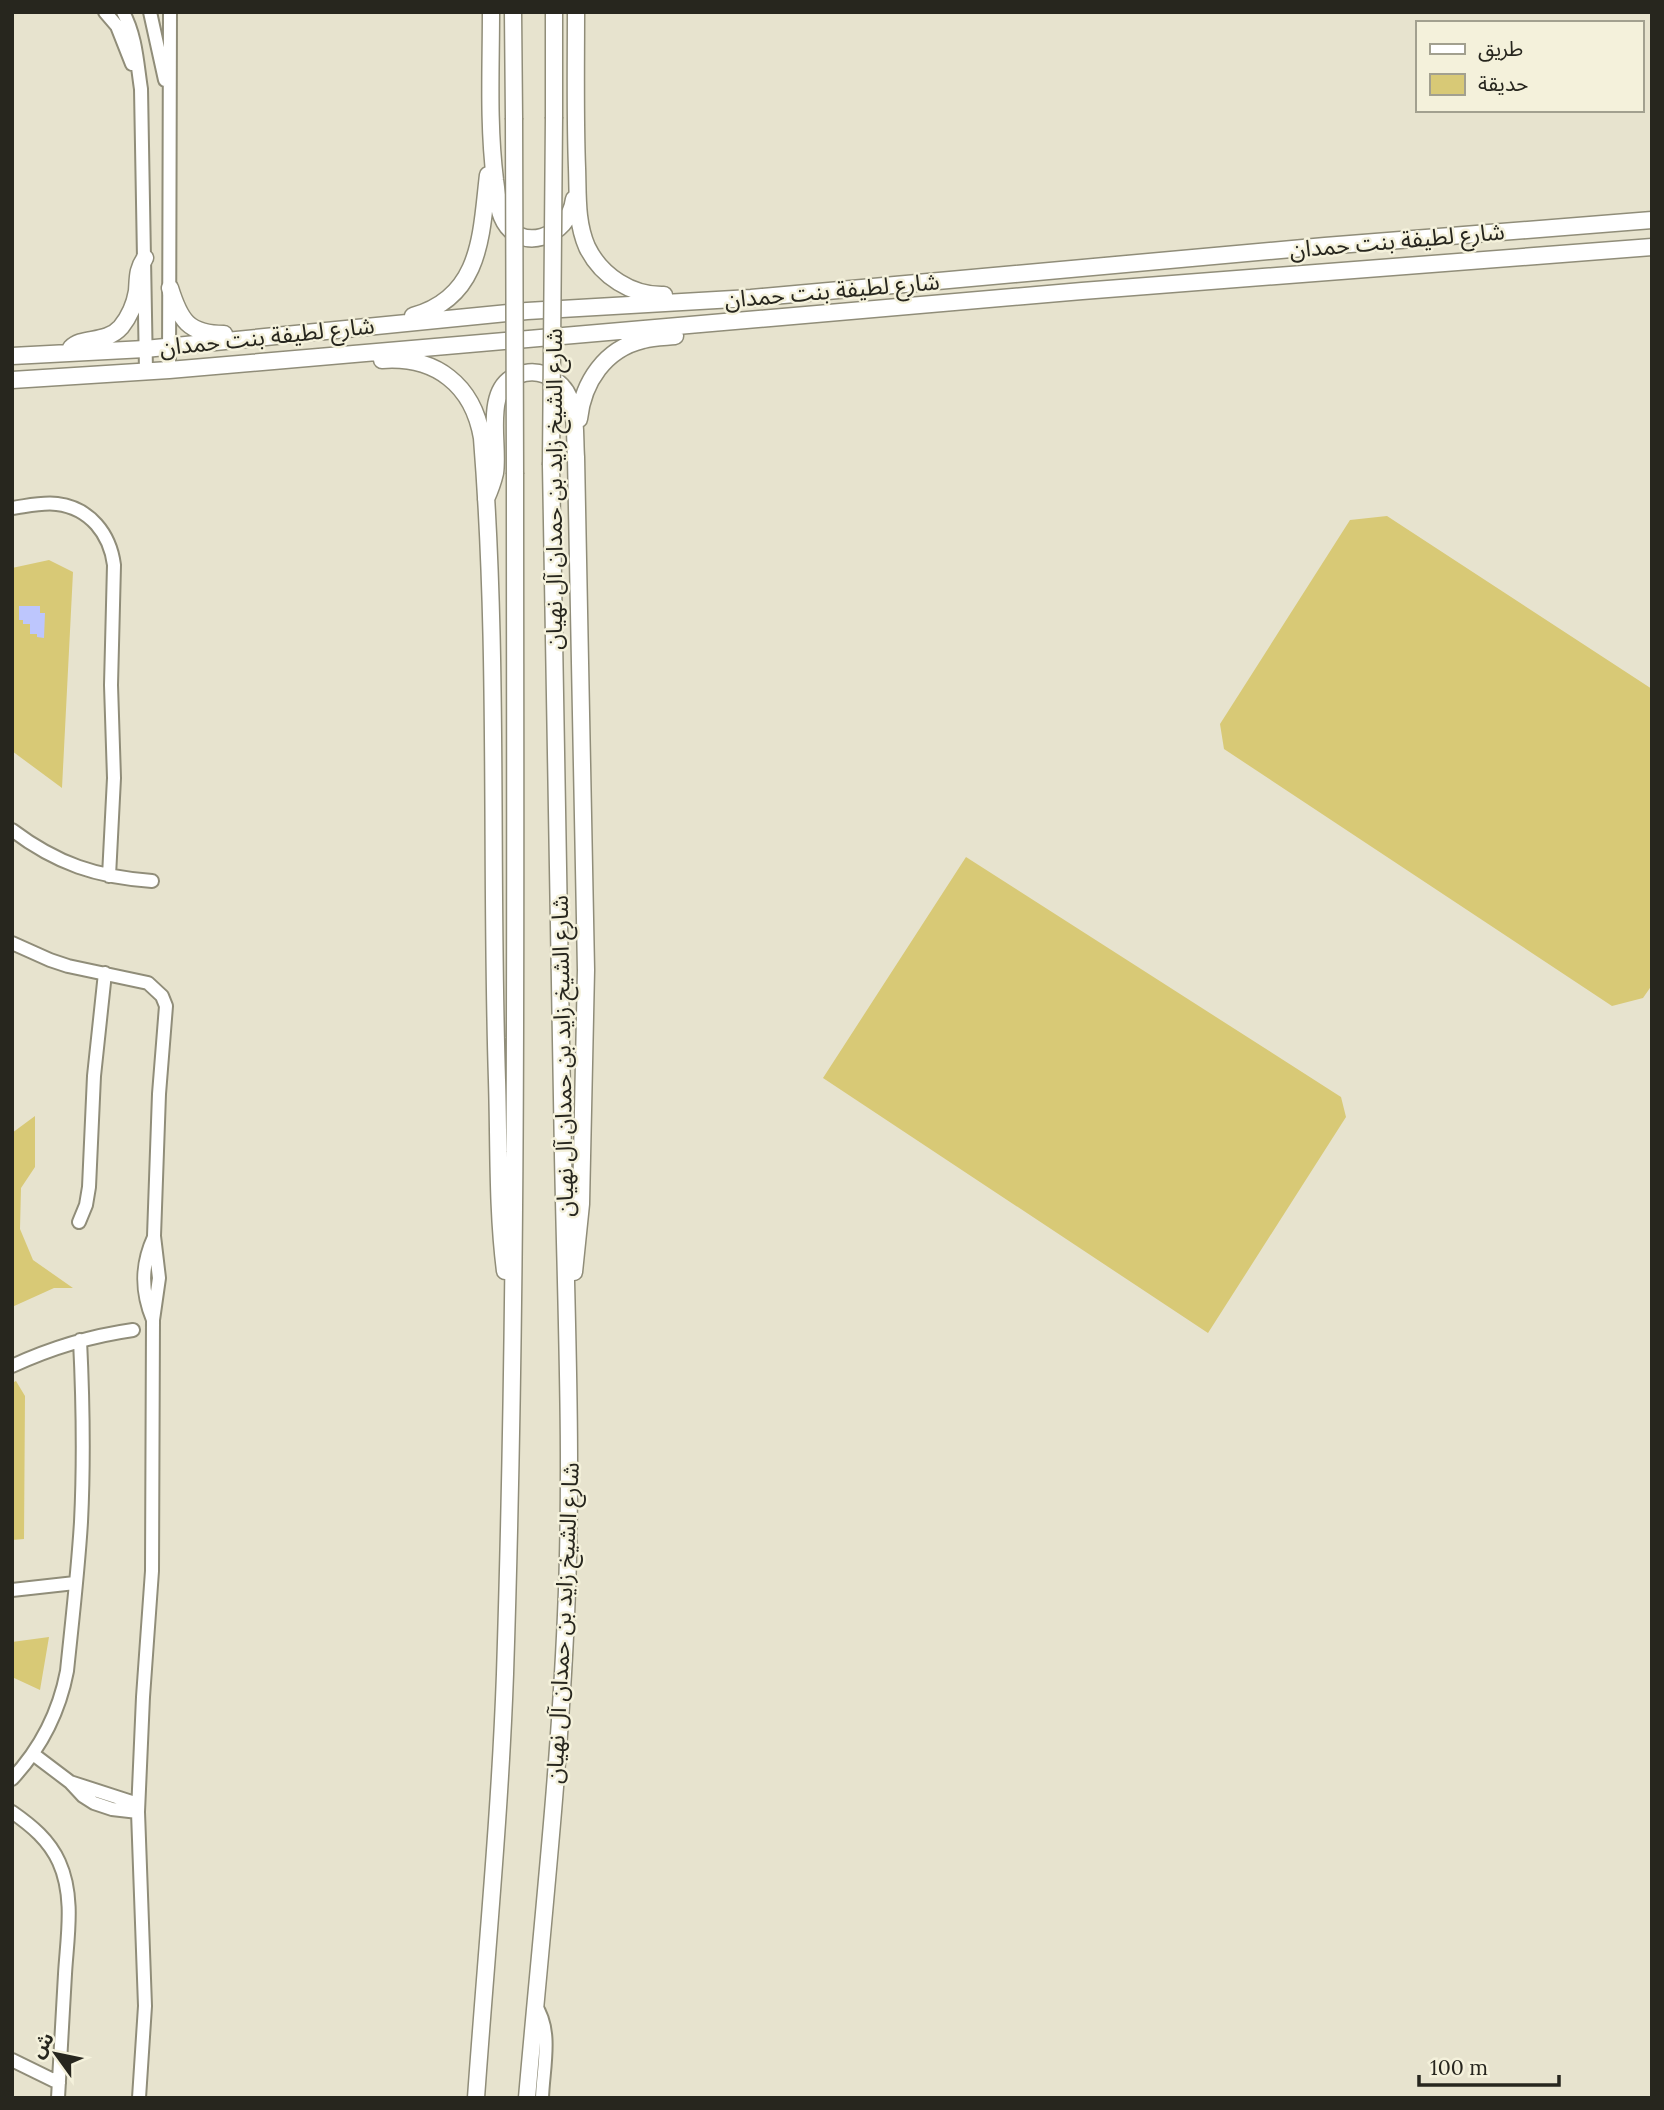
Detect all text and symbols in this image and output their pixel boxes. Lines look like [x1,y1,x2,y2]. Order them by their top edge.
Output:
legend [1416,21,1643,112]
text: طريق [1478,35,1523,62]
text: حديقة [1478,70,1528,97]
street label: شارع لطيفة بنت حمدان [1288,216,1506,267]
street label: شارع لطيفة بنت حمدان [723,266,941,317]
street label: شارع لطيفة بنت حمدان [158,310,376,365]
street label: شارع الشيخ زايد بن حمدان آل نهيان [539,328,571,650]
street label: شارع الشيخ زايد بن حمدان آل نهيان [545,895,582,1217]
street label: شارع الشيخ زايد بن حمدان آل نهيان [539,1462,588,1785]
north arrow [21,2019,91,2089]
text: ش [25,2027,59,2062]
scale bar [1419,2044,1559,2088]
text: 100 m [1430,2054,1488,2081]

